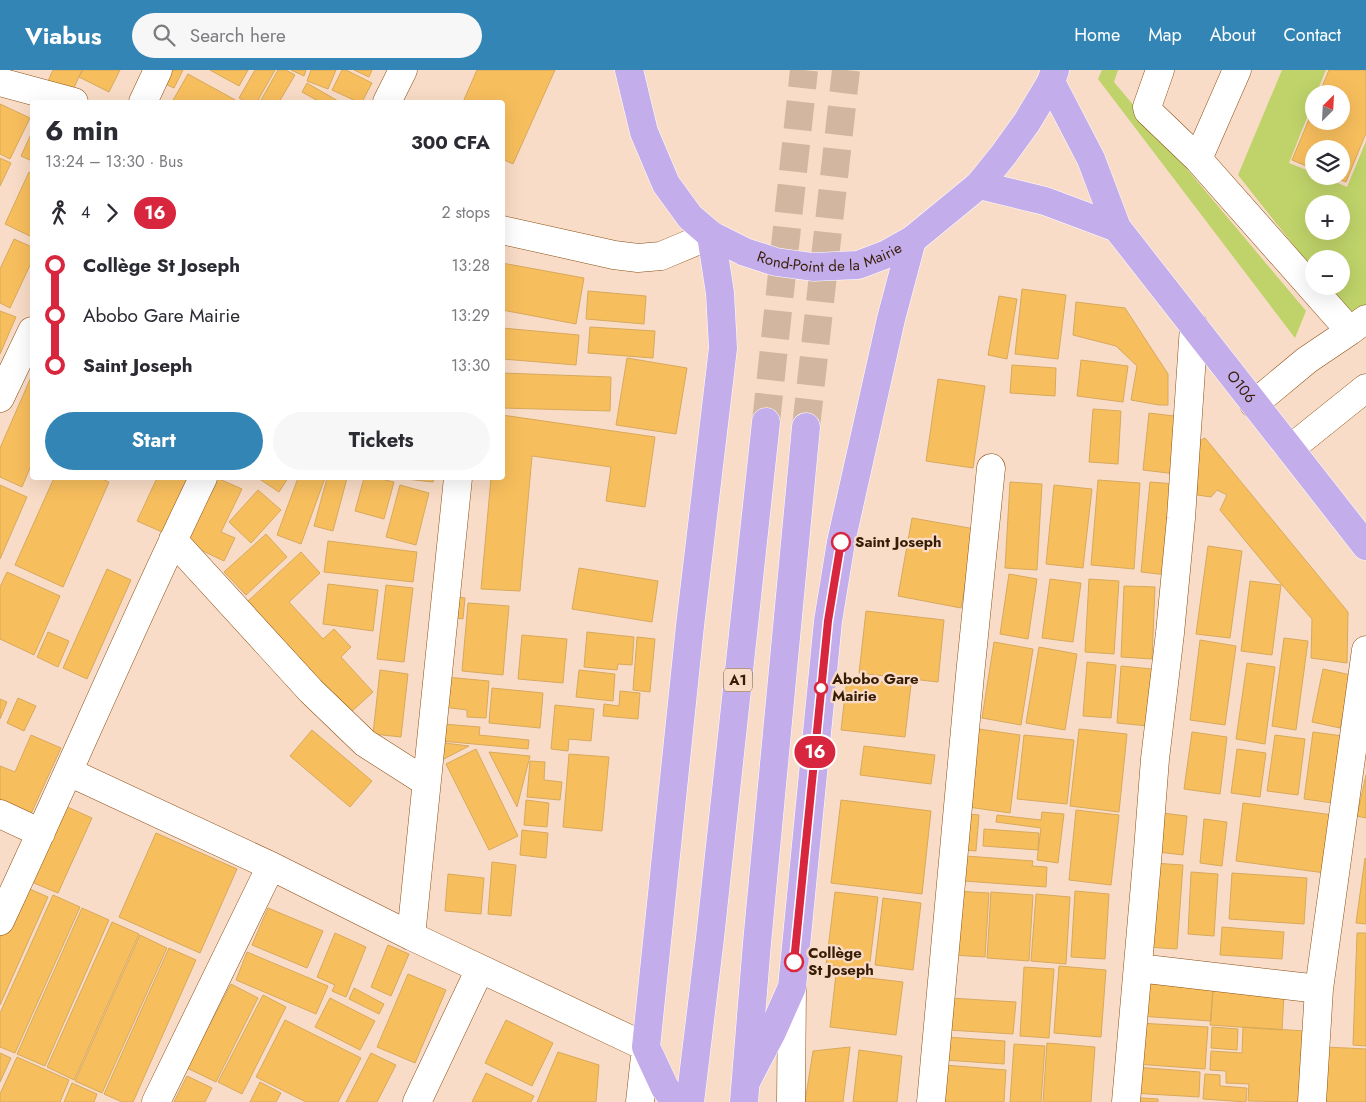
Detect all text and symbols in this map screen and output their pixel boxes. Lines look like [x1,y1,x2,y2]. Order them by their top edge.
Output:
search box [132,13,482,58]
text: Viabus [25,18,102,53]
icon: search [150,21,178,49]
text: Search here [190,22,286,49]
text: Home [1074,22,1120,48]
text: Map [1148,22,1182,48]
text: About [1210,22,1255,48]
text: Contact [1283,22,1341,48]
north arrow [1305,85,1350,130]
map controls [1305,85,1350,295]
text: 6 min [45,110,119,151]
text: 300 CFA [411,129,490,156]
button: layers [1305,140,1350,185]
text: 13:24 – 13:30 · Bus [45,150,183,173]
button: + [1305,195,1350,240]
icon: walk [45,199,73,227]
icon: forward [98,199,126,227]
text: 16 [144,200,166,226]
text: 4 [81,201,90,224]
text: 2 stops [442,201,490,224]
street label: Rond-Point de la Mairie [754,237,906,278]
button: − [1305,250,1350,295]
text: Collège St Joseph [83,252,240,279]
text: 13:28 [451,254,490,277]
text: Abobo Gare Mairie [83,302,240,329]
text: 13:29 [451,304,490,327]
text: Saint Joseph [83,352,193,379]
text: 13:30 [451,354,490,377]
street label: O106 [1221,366,1261,408]
button: Start [45,412,263,470]
button: Tickets [273,412,490,470]
place label: Saint Joseph [855,531,942,553]
marker: Saint Joseph [831,532,851,552]
road number: A1 [724,668,752,692]
place label: Abobo Gare Mairie [831,668,919,707]
marker: Abobo Gare Mairie [814,681,828,695]
line badge: 16 [792,736,838,768]
text: 16 [804,739,826,765]
place label: Collège St Joseph [808,942,874,981]
marker: Collège St Joseph [784,952,804,972]

